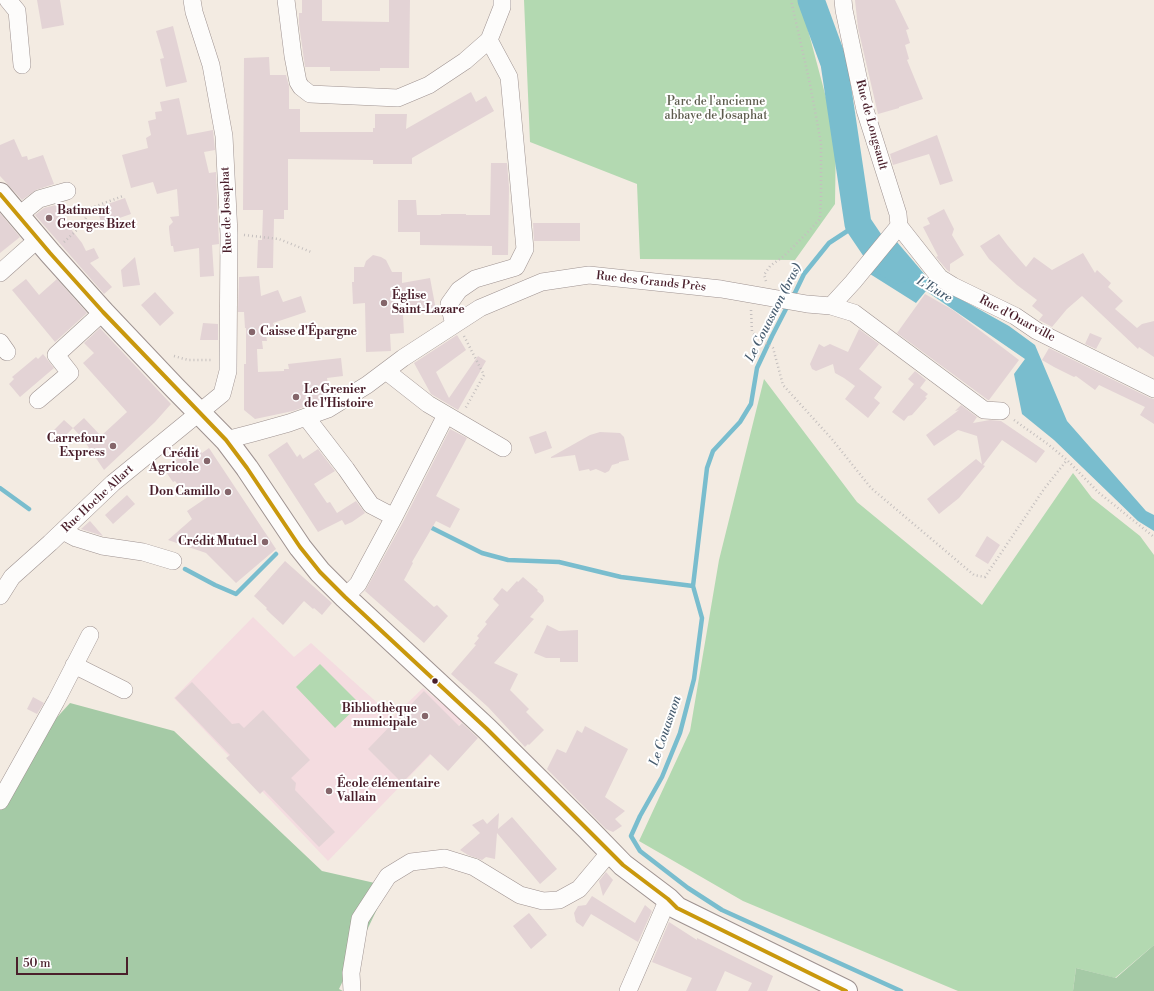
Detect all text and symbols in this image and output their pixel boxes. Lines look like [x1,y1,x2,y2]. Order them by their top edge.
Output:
street label: Rue de Longsault [852,78,890,172]
park label: Parc de l'ancienne abbaye de Josaphat [665,95,767,123]
street label: Rue de Josaphat [218,166,236,254]
place label: Batiment Georges Bizet [57,204,136,232]
marker: Batiment Georges Bizet [44,213,54,223]
water label: Le Couasnon (bras) [743,261,805,365]
street label: Rue des Grands Près [595,269,707,295]
water label: L'Eure [914,274,954,306]
place label: Église Saint-Lazare [392,289,465,317]
street label: Rue d'Ouarville [976,293,1058,345]
marker: Église Saint-Lazare [379,298,389,308]
place label: Caisse d'Épargne [260,325,357,339]
marker: Caisse d'Épargne [247,327,257,337]
place label: Le Grenier de l'Histoire [304,383,374,411]
marker: Le Grenier de l'Histoire [291,392,301,402]
place label: Carrefour Express [47,432,105,460]
marker: Carrefour Express [108,441,118,451]
place label: Crédit Agricole [149,447,199,475]
marker: Crédit Agricole [202,456,212,466]
street label: Rue Hoche Allart [59,462,137,536]
place label: Don Camillo [149,485,220,499]
marker: Don Camillo [223,487,233,497]
place label: Crédit Mutuel [178,535,257,549]
marker: Crédit Mutuel [260,537,270,547]
unlabelled marker [430,676,440,686]
water label: Le Couasnon [647,694,685,768]
place label: Bibliothèque municipale [342,702,417,730]
marker: Bibliothèque municipale [420,711,430,721]
place label: École élémentaire Vallain [337,777,440,805]
marker: École élémentaire Vallain [324,786,334,796]
scale bar [18,949,130,975]
text: 50 m [23,956,51,971]

